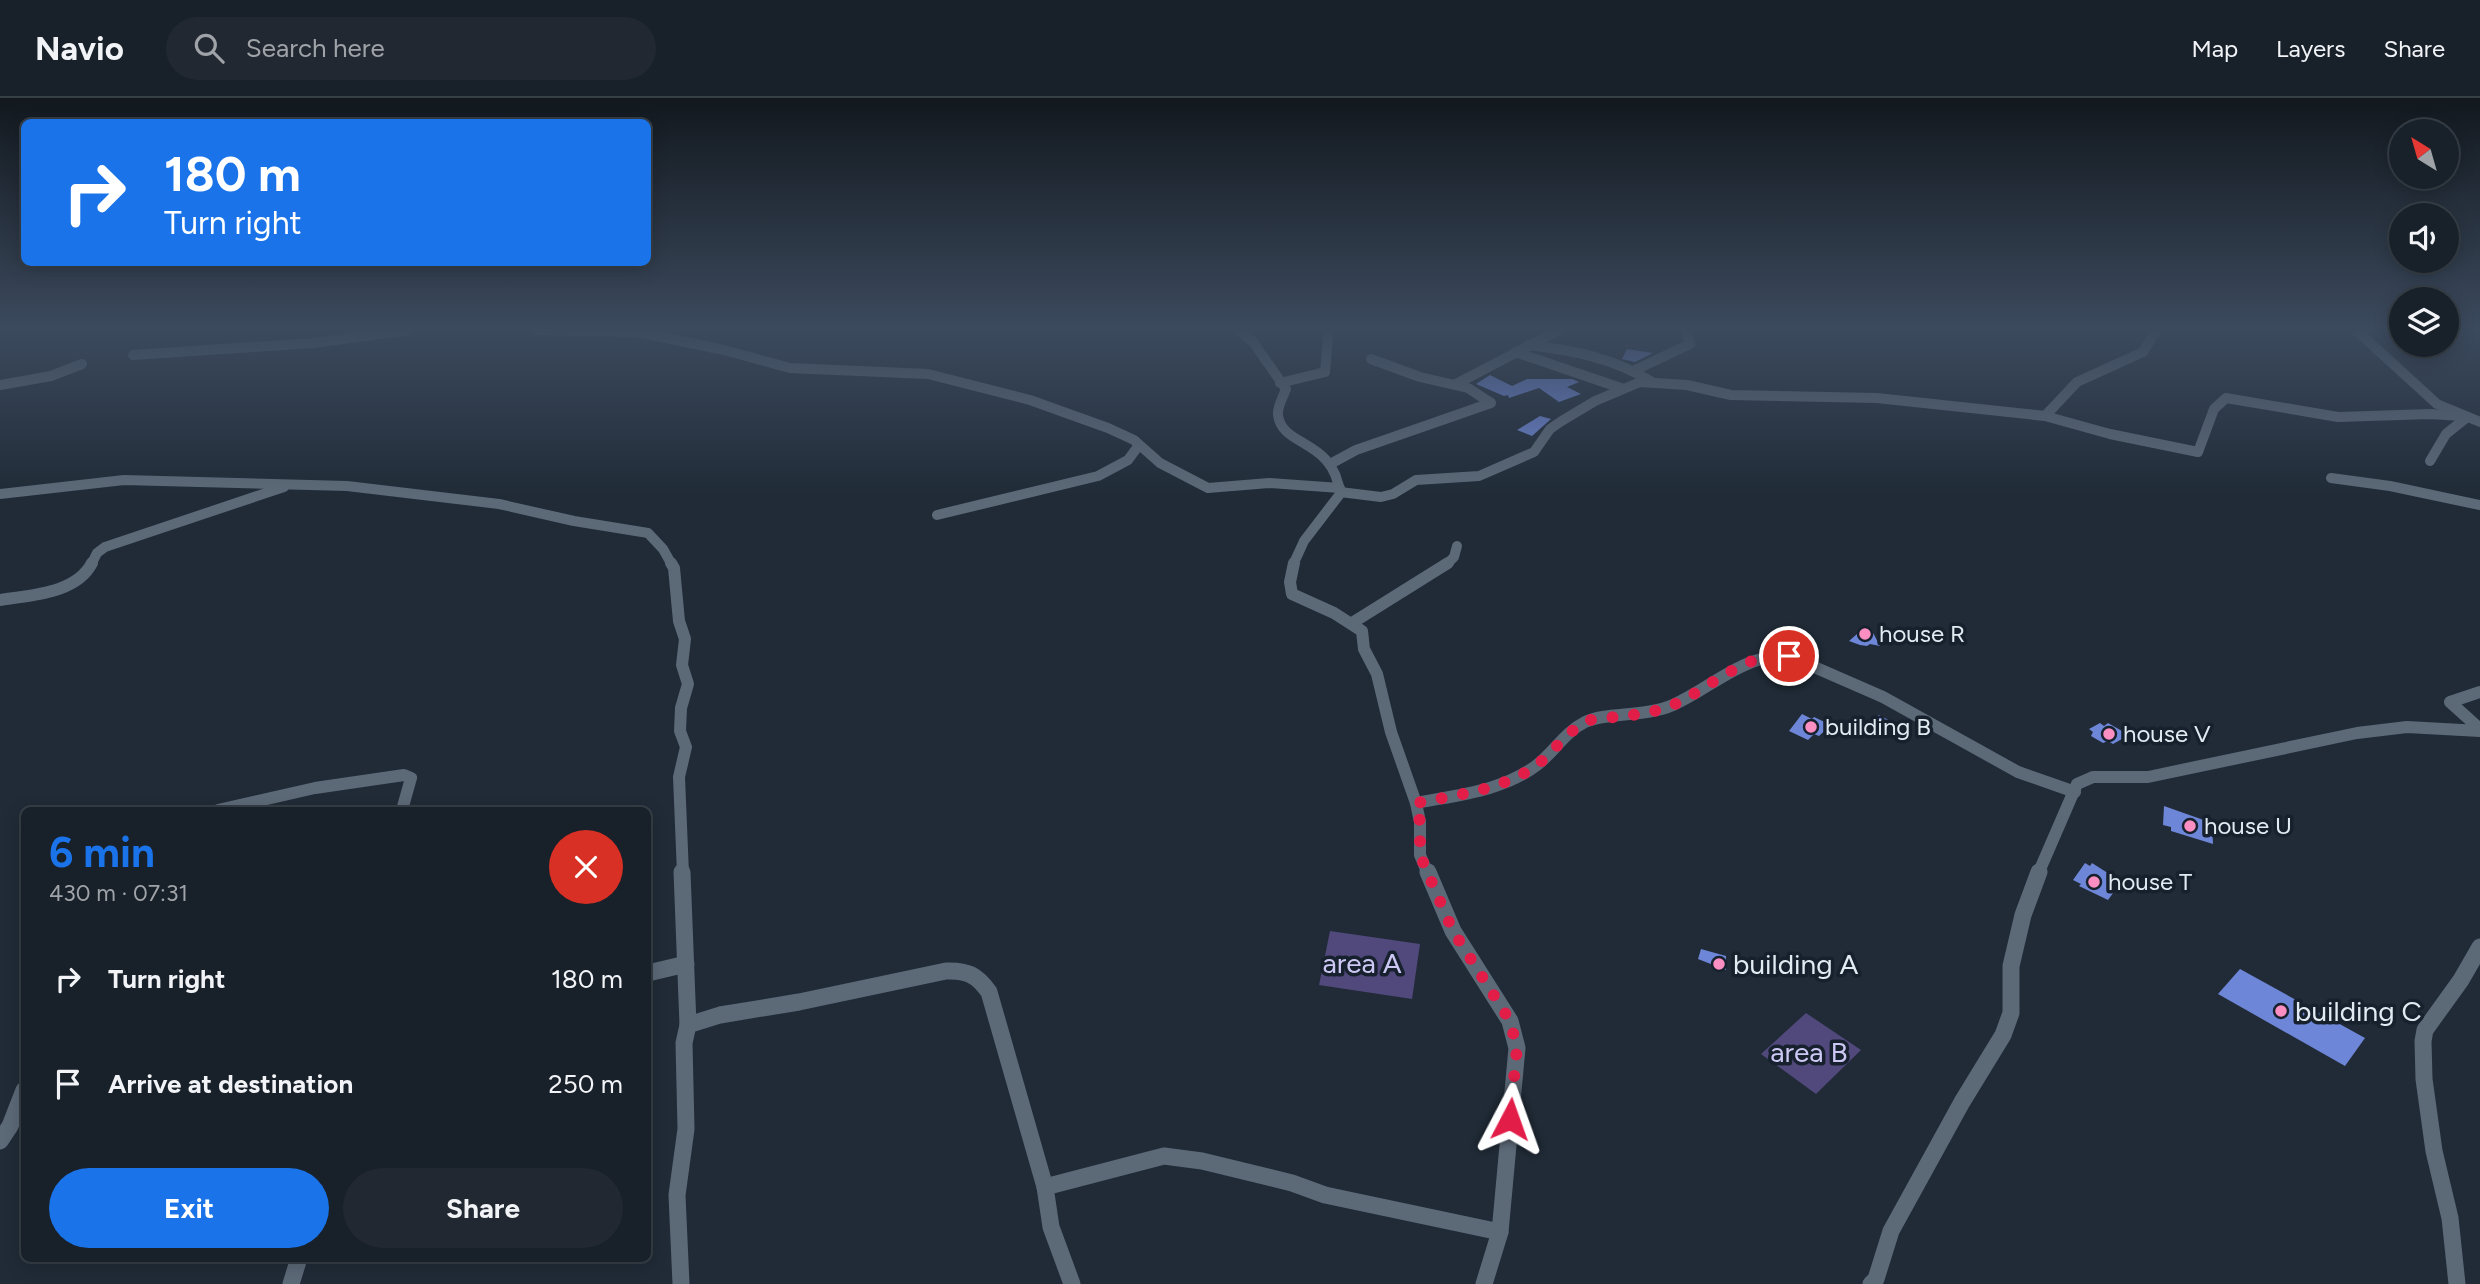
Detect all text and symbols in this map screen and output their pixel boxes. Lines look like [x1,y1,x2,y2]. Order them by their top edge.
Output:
search box [166,17,656,80]
text: Navio [35,29,124,68]
icon: search [190,29,228,67]
text: Search here [246,32,385,64]
text: Map [2191,34,2238,63]
text: Layers [2276,34,2345,63]
text: Share [2383,34,2445,63]
north arrow [2389,119,2459,189]
map controls [2389,119,2459,357]
text: 180 m [164,144,301,203]
icon: right [49,147,140,238]
button: sound [2389,203,2459,273]
text: Turn right [164,204,302,242]
button: layers [2389,287,2459,357]
place label: house R [1879,619,1965,648]
pin [1759,626,1819,686]
marker: house R [1857,626,1873,642]
icon: arrive [1770,637,1808,675]
place label: building B [1825,712,1931,741]
marker: building B [1803,719,1819,735]
place label: house V [2123,719,2211,748]
marker: house V [2101,726,2117,742]
place label: house U [2204,811,2292,840]
marker: house U [2182,818,2198,834]
text: 6 min [49,827,155,878]
button: close [549,830,623,904]
place label: house T [2108,867,2192,896]
marker: house T [2086,874,2102,890]
text: 430 m · 07:31 [49,879,188,907]
park label: area A [1322,946,1402,980]
place label: building A [1733,947,1859,981]
marker: building A [1711,956,1727,972]
icon: right [49,960,87,998]
text: Turn right [108,963,225,995]
text: 180 m [551,963,623,995]
place label: building C [2295,994,2422,1028]
marker: building C [2273,1003,2289,1019]
park label: area B [1770,1035,1848,1069]
icon: arrive [49,1065,87,1103]
text: Arrive at destination [108,1068,353,1100]
text: 250 m [548,1068,623,1100]
position arrow [1473,1082,1547,1156]
button: Exit [49,1168,329,1248]
button: Share [343,1168,623,1248]

